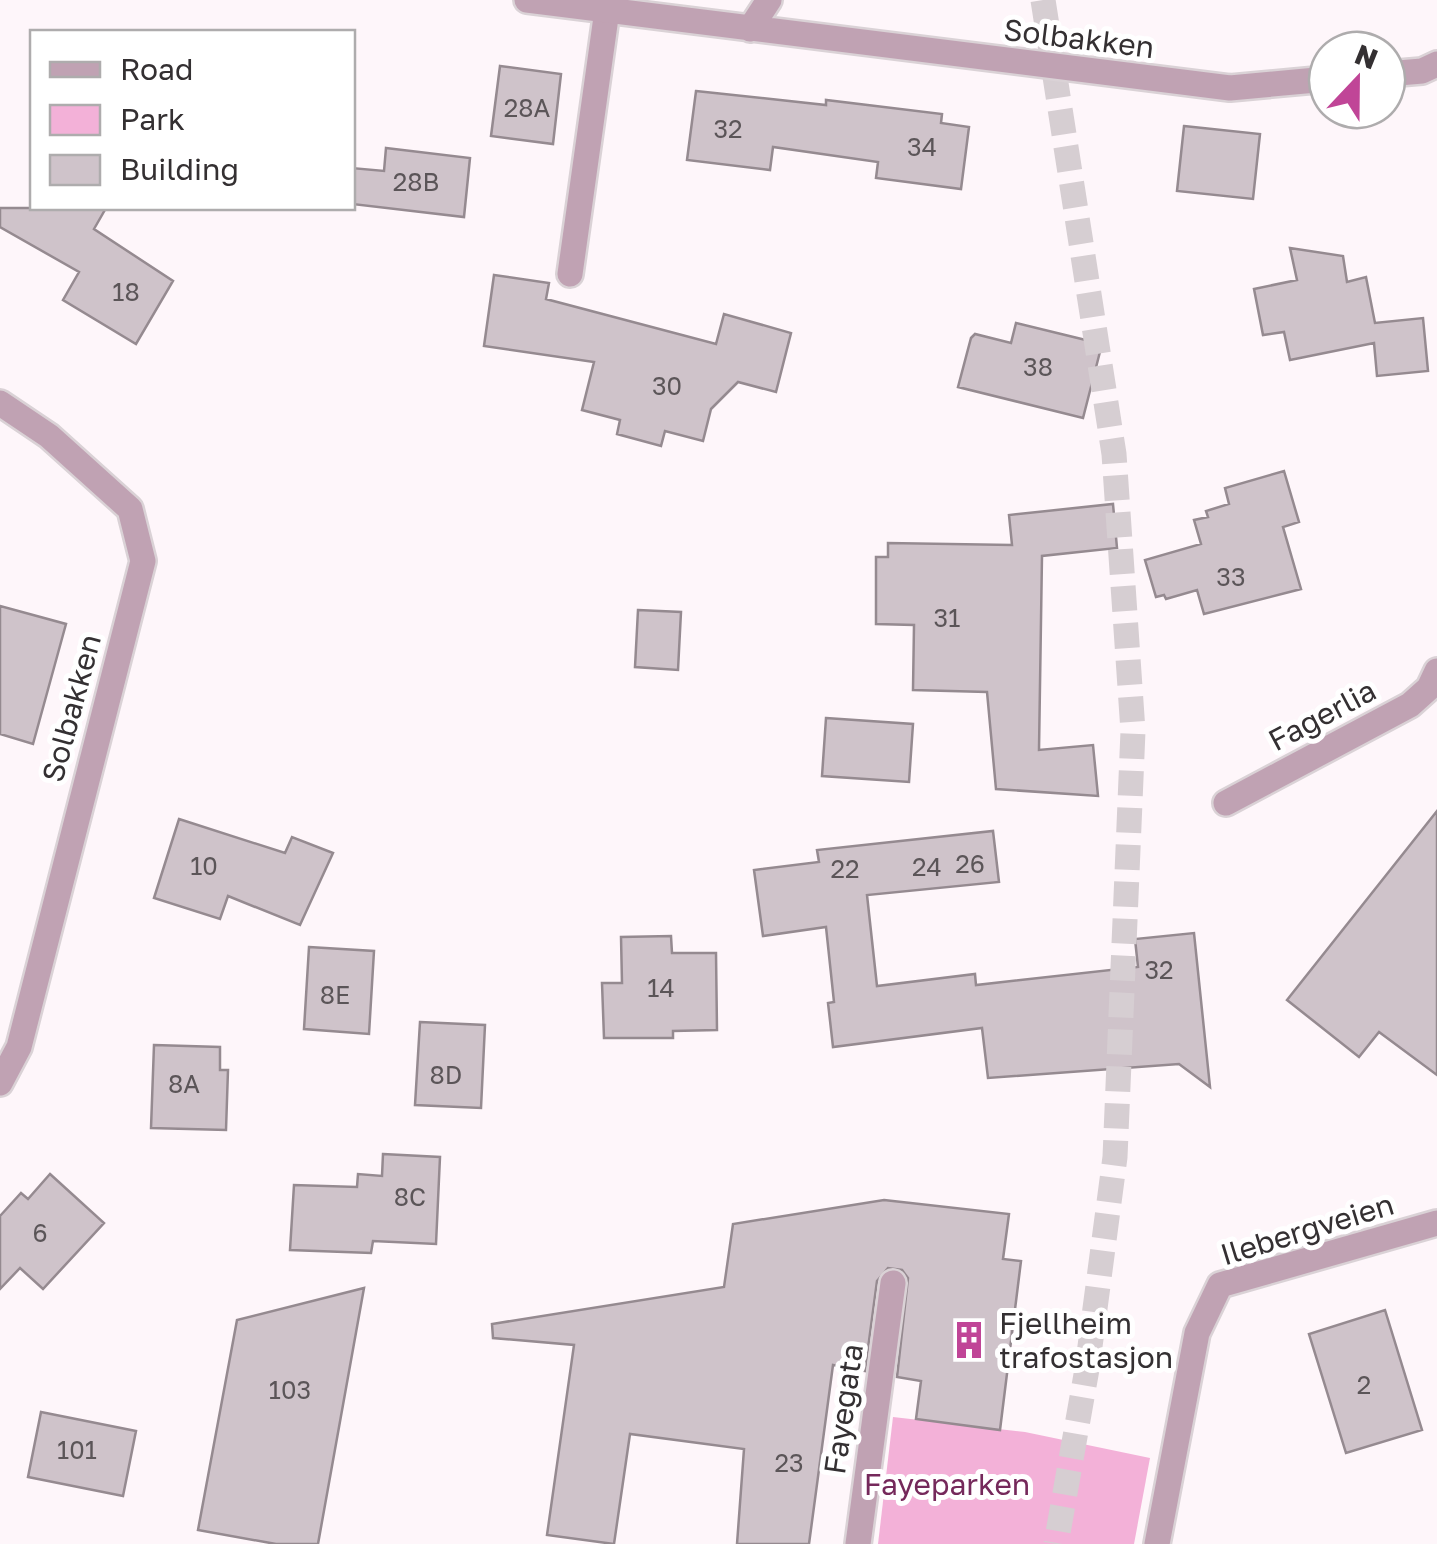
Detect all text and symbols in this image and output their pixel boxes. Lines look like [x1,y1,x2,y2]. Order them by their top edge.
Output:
street label: Solbakken [1002,11,1156,65]
legend [30,30,355,210]
north arrow [1307,30,1407,130]
text: N [1351,37,1383,76]
text: Road [120,51,194,87]
house number: 28A [504,92,550,123]
text: Park [120,101,185,137]
house number: 32 [713,113,743,144]
house number: 34 [907,131,937,162]
text: Building [120,151,239,187]
house number: 28B [393,166,439,197]
house number: 18 [112,276,140,307]
house number: 38 [1023,351,1053,382]
house number: 30 [652,370,682,401]
house number: 33 [1216,561,1246,592]
house number: 31 [934,602,960,633]
street label: Solbakken [34,630,108,786]
street label: Fagerlia [1262,672,1382,758]
house number: 26 [955,848,985,879]
house number: 10 [190,850,218,881]
house number: 24 [912,851,942,882]
house number: 22 [830,853,860,884]
house number: 32 [1144,954,1174,985]
house number: 14 [647,972,675,1003]
house number: 8E [320,979,350,1010]
house number: 8D [430,1059,462,1090]
house number: 8A [168,1068,200,1099]
house number: 8C [394,1181,426,1212]
street label: Ilebergveien [1216,1186,1398,1272]
house number: 6 [32,1217,48,1248]
place label: Fjellheim trafostasjon [999,1305,1173,1375]
building icon: Fjellheim trafostasjon [948,1319,990,1361]
street label: Fayegata [816,1342,870,1476]
house number: 2 [1357,1369,1371,1400]
house number: 103 [269,1374,311,1405]
house number: 101 [57,1434,97,1465]
house number: 23 [774,1447,804,1478]
park label: Fayeparken [864,1466,1030,1502]

